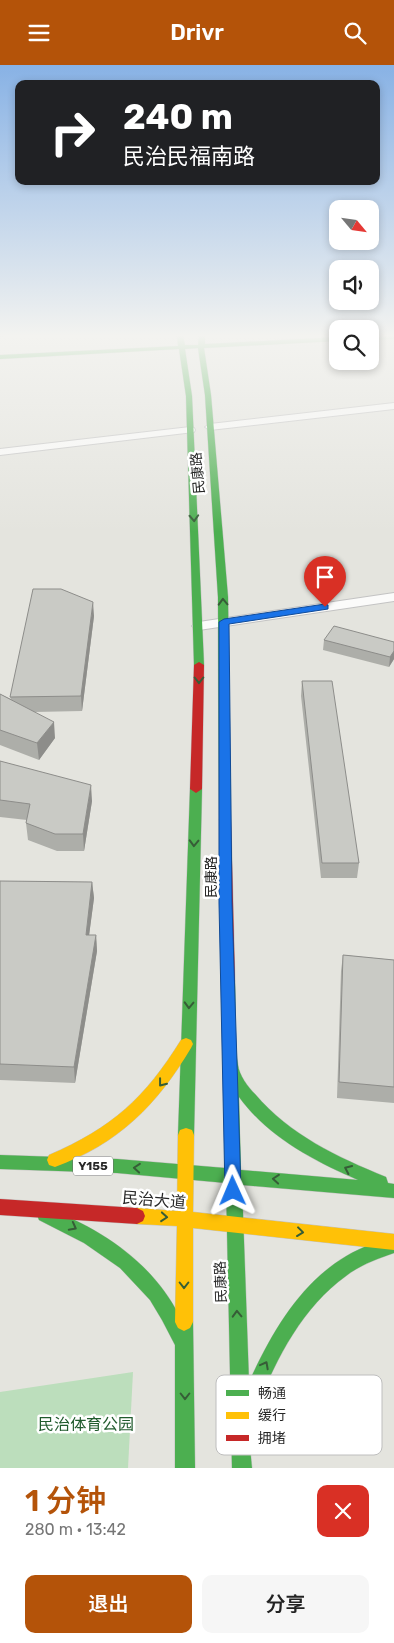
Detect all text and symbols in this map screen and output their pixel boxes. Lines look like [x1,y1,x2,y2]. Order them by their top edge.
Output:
icon: menu [25,19,53,47]
text: Drivr [170,19,224,46]
icon: search [341,19,369,47]
text: 240 m [123,96,233,138]
icon: right [40,100,105,165]
text: 民治民福南路 [123,143,255,170]
north arrow [329,200,379,250]
map controls [329,200,379,370]
button: sound [329,260,379,310]
button: search [329,320,379,370]
street label: 民康路 [188,451,208,495]
one-way arrow [189,514,200,522]
pin [304,556,346,607]
icon: arrive [311,563,339,591]
one-way arrow [218,597,228,605]
one-way arrow [194,676,204,684]
one-way arrow [189,839,200,847]
street label: 民康路 [203,856,220,898]
one-way arrow [184,1002,194,1009]
one-way arrow [159,1078,168,1087]
road number: Y155 [73,1157,113,1175]
one-way arrow [133,1163,141,1174]
position arrow [206,1164,258,1216]
one-way arrow [345,1165,354,1175]
one-way arrow [272,1174,280,1185]
street label: 民治大道 [121,1188,187,1212]
one-way arrow [161,1211,169,1222]
one-way arrow [68,1221,77,1231]
one-way arrow [296,1226,304,1236]
street label: 民康路 [212,1261,230,1303]
one-way arrow [179,1282,189,1289]
one-way arrow [232,1310,242,1318]
one-way arrow [259,1361,269,1370]
legend [216,1375,382,1455]
text: 畅通 [258,1385,286,1402]
one-way arrow [180,1392,190,1400]
text: 缓行 [258,1407,286,1424]
park label: 民治体育公园 [38,1415,134,1434]
text: 拥堵 [258,1430,286,1447]
text: 1 分钟 [25,1483,106,1519]
button: close [317,1485,369,1537]
text: 280 m · 13:42 [25,1520,126,1539]
button: 退出 [25,1575,192,1633]
button: 分享 [202,1575,369,1633]

